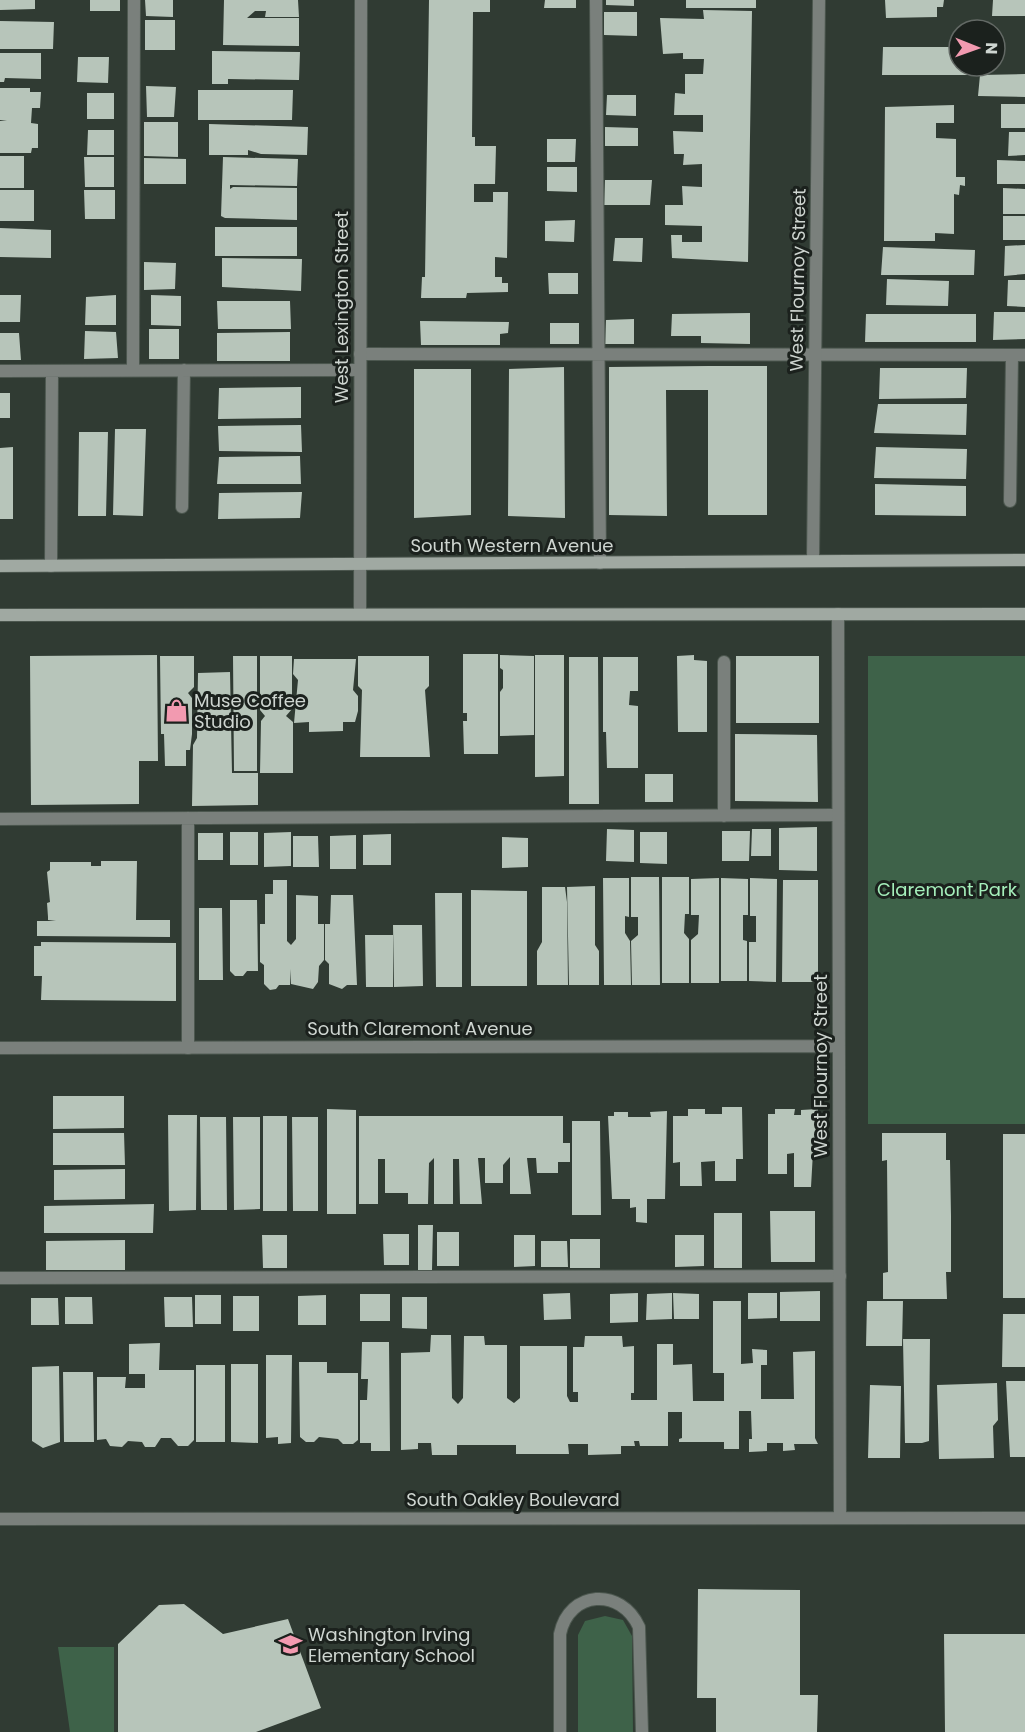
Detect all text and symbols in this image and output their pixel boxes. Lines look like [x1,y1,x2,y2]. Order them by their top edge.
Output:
north arrow [947,18,1007,78]
text: N [980,42,1003,54]
street label: West Flournoy Street [783,188,812,372]
street label: West Lexington Street [329,211,354,403]
street label: South Western Avenue [411,533,613,558]
place label: Muse Coffee Studio [194,688,306,734]
shop icon: Muse Coffee Studio [163,698,189,724]
park label: Claremont Park [877,877,1018,902]
street label: West Flournoy Street [808,974,833,1158]
street label: South Claremont Avenue [307,1016,533,1041]
street label: South Oakley Boulevard [406,1487,620,1512]
place label: Washington Irving Elementary School [308,1622,475,1668]
school or university icon: Washington Irving Elementary School [277,1632,303,1658]

